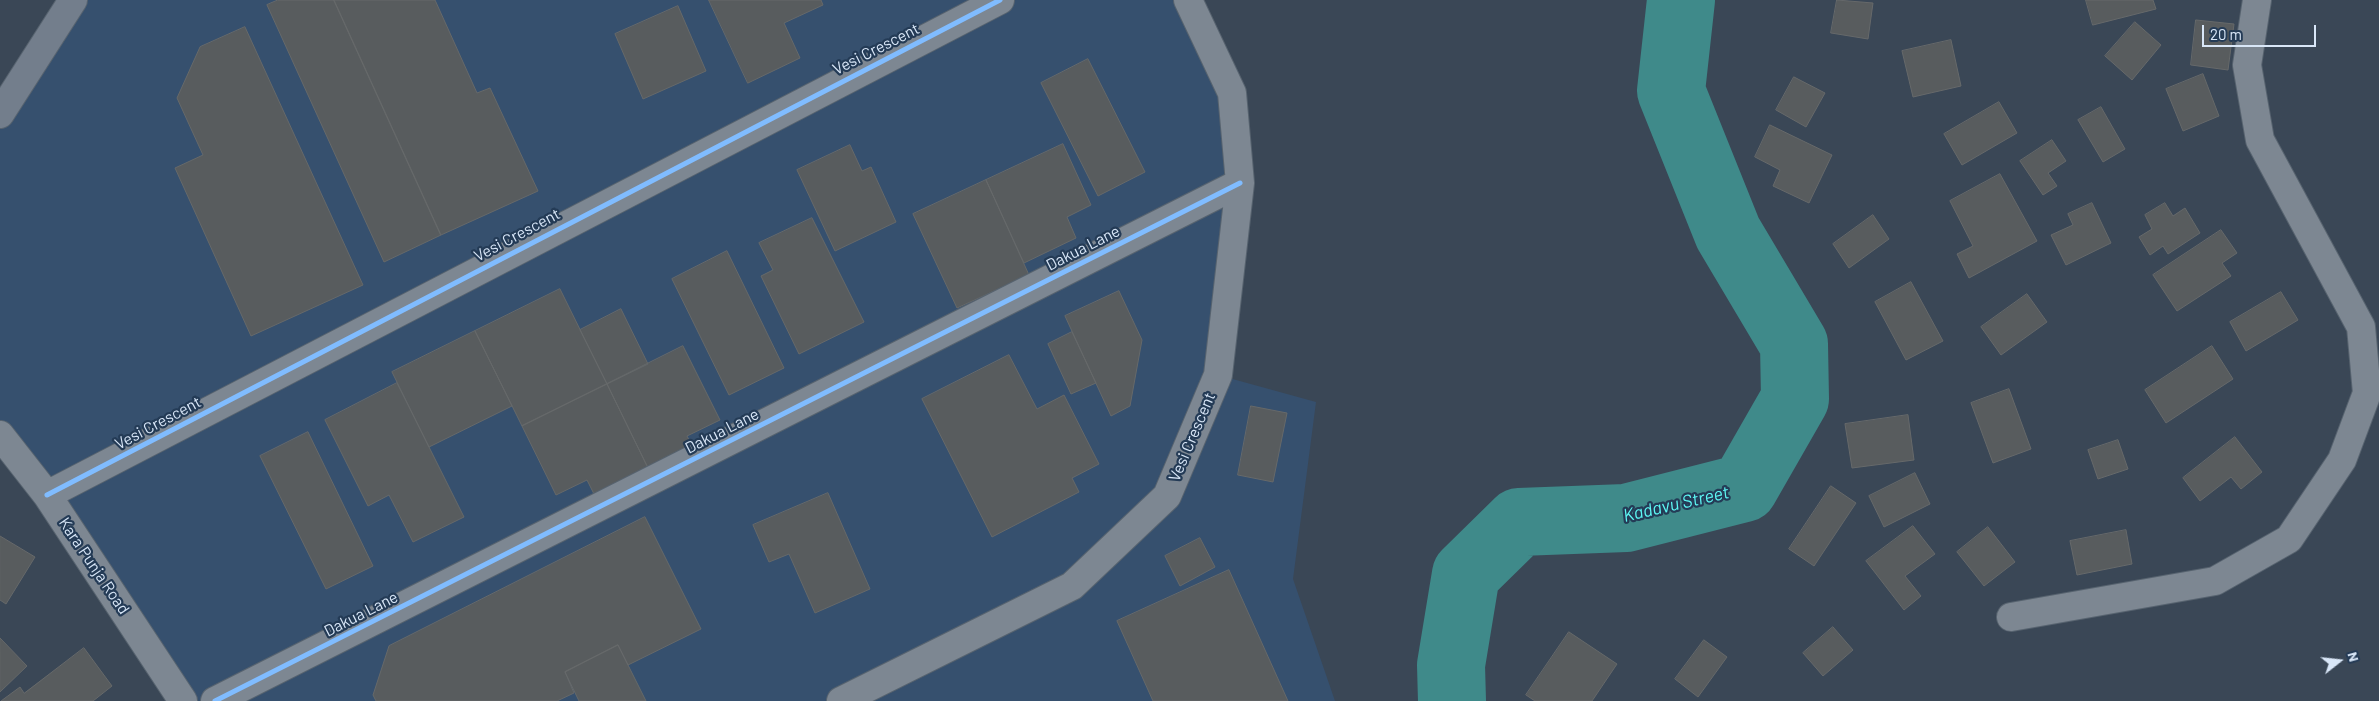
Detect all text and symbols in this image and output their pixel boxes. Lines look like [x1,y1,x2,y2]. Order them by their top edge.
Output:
scale bar [2204,15,2318,47]
street label: Vesi Crescent [829,19,923,79]
text: 20 m [2210,25,2242,43]
street label: Vesi Crescent [471,204,563,266]
street label: Dakua Lane [1043,221,1123,275]
street label: Vesi Crescent [1165,390,1219,484]
street label: Vesi Crescent [112,392,204,454]
street label: Dakua Lane [682,404,762,458]
water label: Kadavu Street [1621,481,1731,527]
street label: Kara Punja Road [55,514,133,618]
street label: Dakua Lane [321,587,401,641]
north arrow [2314,636,2364,686]
text: N [2344,650,2363,664]

